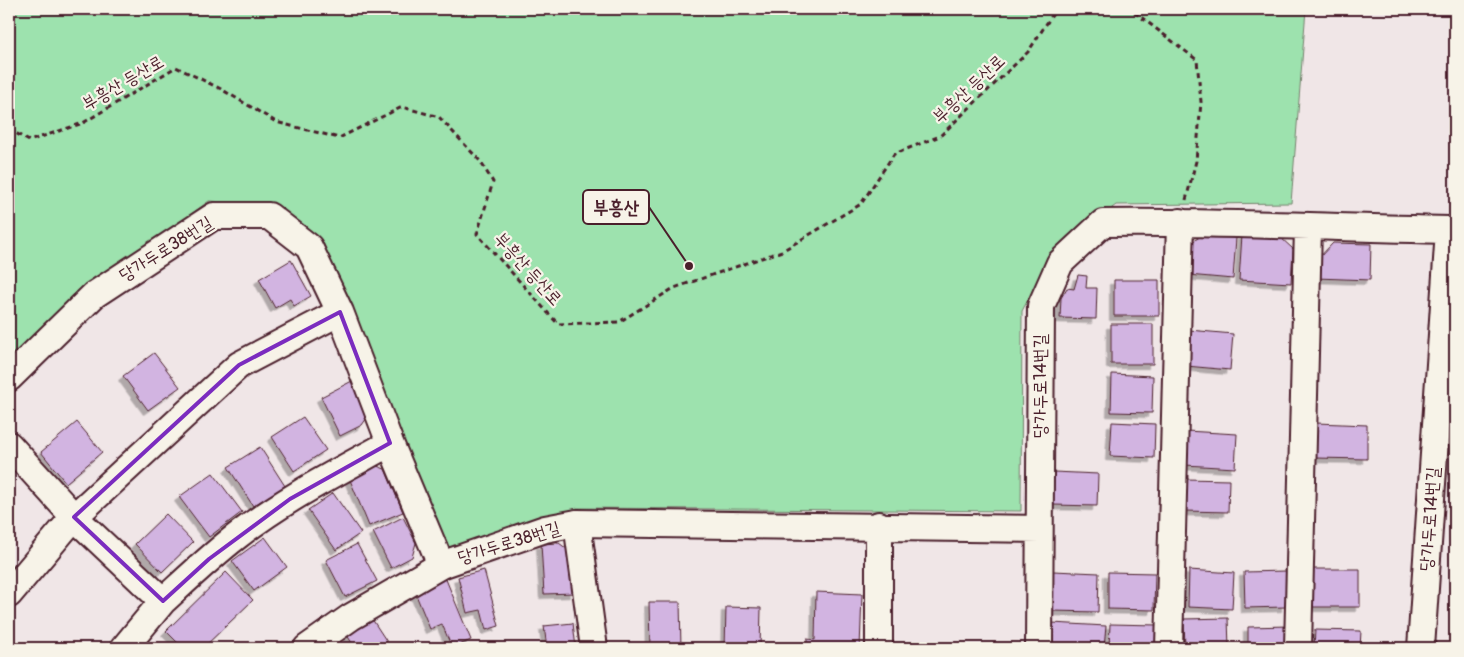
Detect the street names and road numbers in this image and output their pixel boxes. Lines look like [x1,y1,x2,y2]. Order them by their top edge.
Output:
street label: 부흥산 등산로 [78,50,168,116]
street label: 부흥산 등산로 [928,50,1010,128]
street label: 당가두로38번길 [115,211,217,287]
street label: 부흥산 등산로 [489,228,567,310]
street label: 당가두로14번길 [1029,333,1052,438]
street label: 당가두로14번길 [1415,466,1445,572]
street label: 당가두로38번길 [455,516,564,569]

